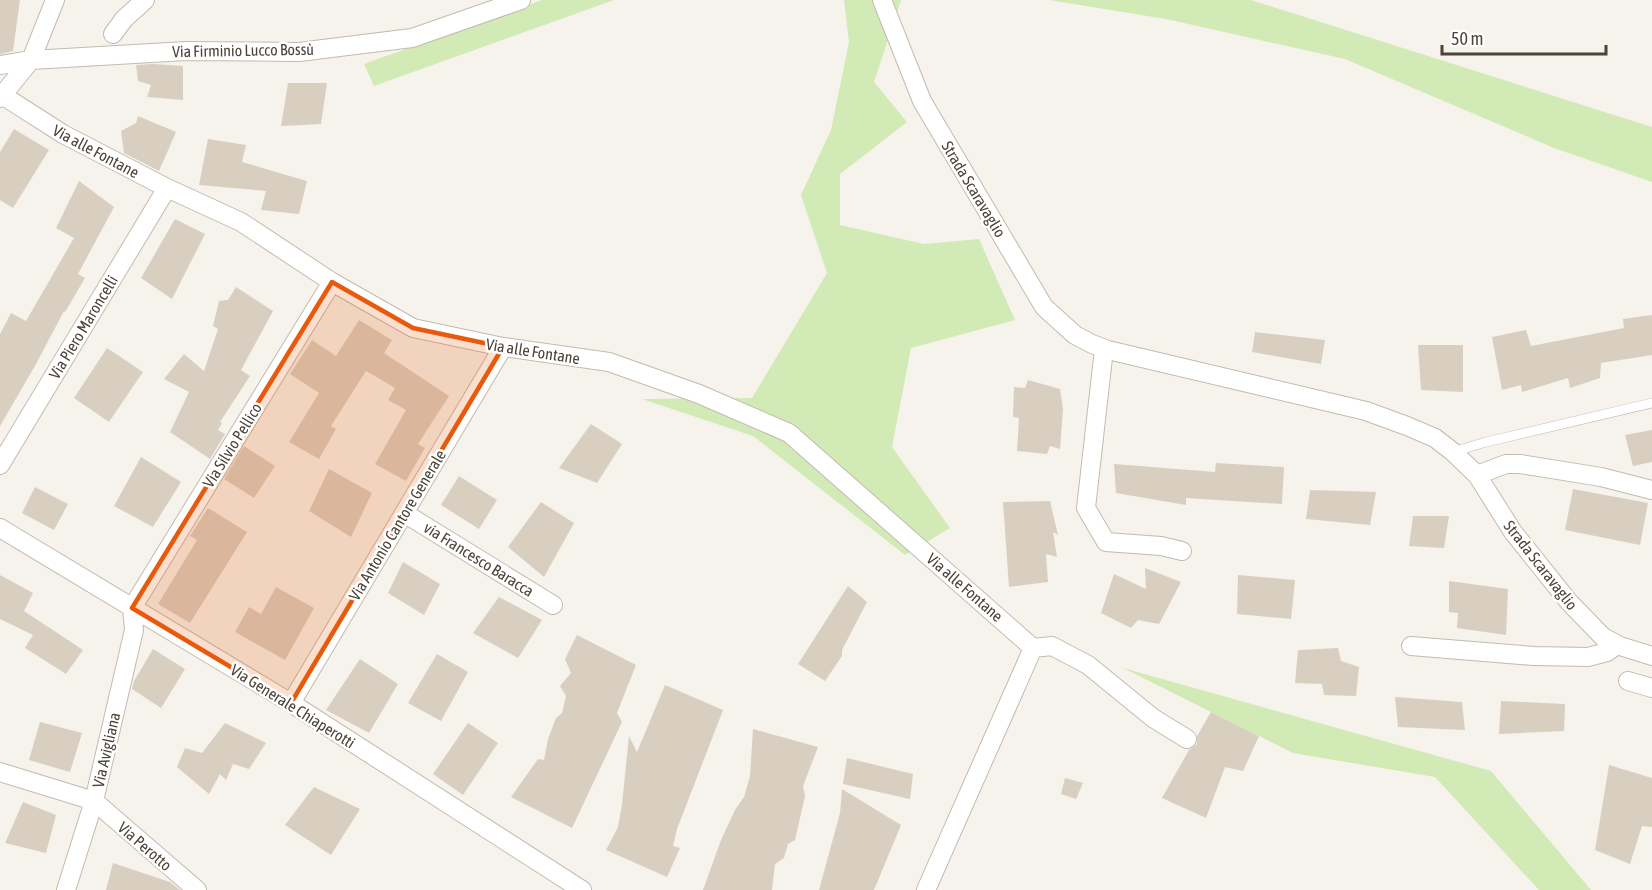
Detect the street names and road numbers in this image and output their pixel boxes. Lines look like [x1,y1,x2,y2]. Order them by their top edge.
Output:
street label: Via Firminio Lucco Bossù [172,40,314,60]
street label: Via alle Fontane [50,121,142,181]
street label: Strada Scaravaglio [937,138,1010,241]
street label: Via Piero Maroncelli [45,272,121,382]
street label: Via alle Fontane [485,335,581,367]
street label: Via Silvio Pellico [199,399,265,491]
street label: Via Antonio Cantore Generale [345,446,449,604]
street label: Strada Scaravaglio [1500,517,1581,614]
street label: via Francesco Baracca [421,518,537,600]
street label: Via alle Fontane [923,549,1007,625]
street label: Via Generale Chiaperotti [227,660,359,752]
street label: Via Avigliana [89,711,124,790]
street label: Via Perotto [115,818,175,874]

